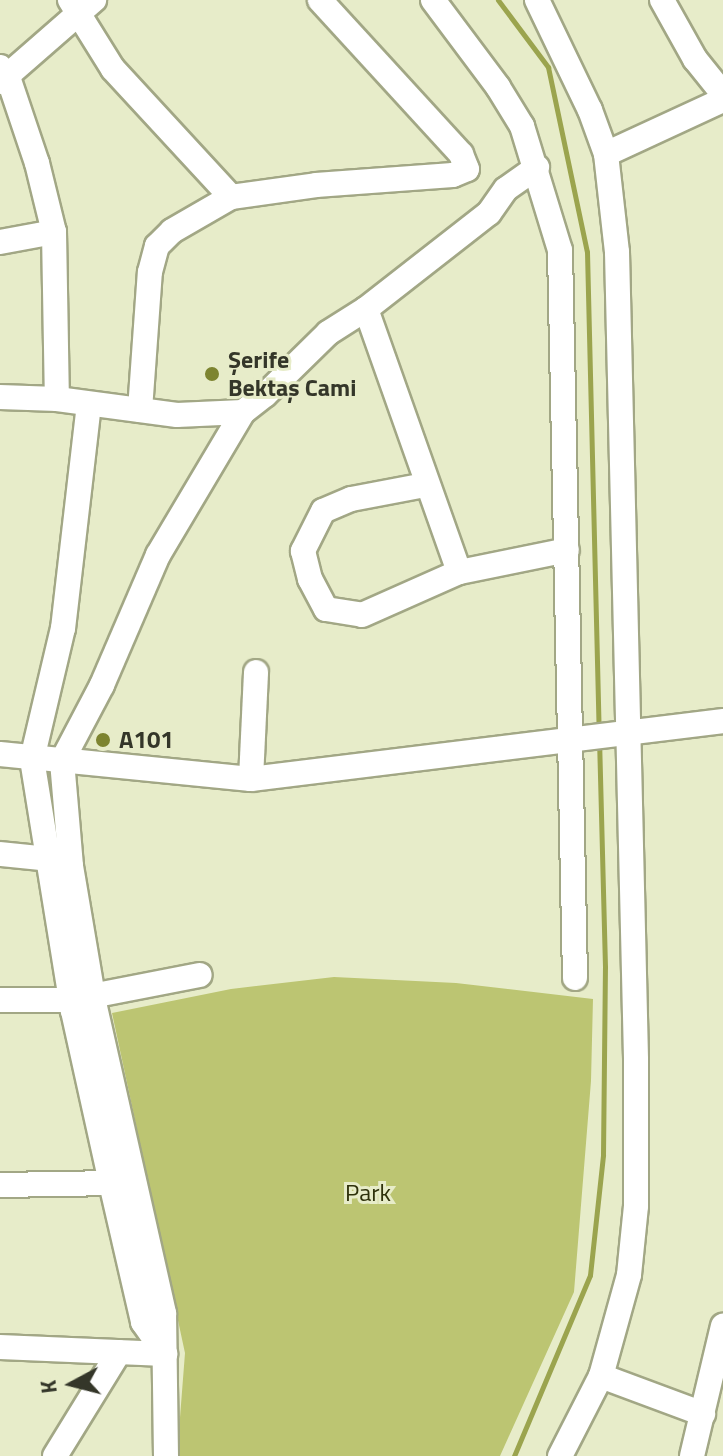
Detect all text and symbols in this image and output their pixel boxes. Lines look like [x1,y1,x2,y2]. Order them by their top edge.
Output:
place label: Şerife Bektaş Cami [228,346,356,402]
marker: Şerife Bektaş Cami [203,365,221,383]
place label: A101 [119,726,174,754]
marker: A101 [94,731,112,749]
park label: Park [345,1179,391,1207]
north arrow [32,1344,112,1424]
text: K [31,1378,66,1395]

